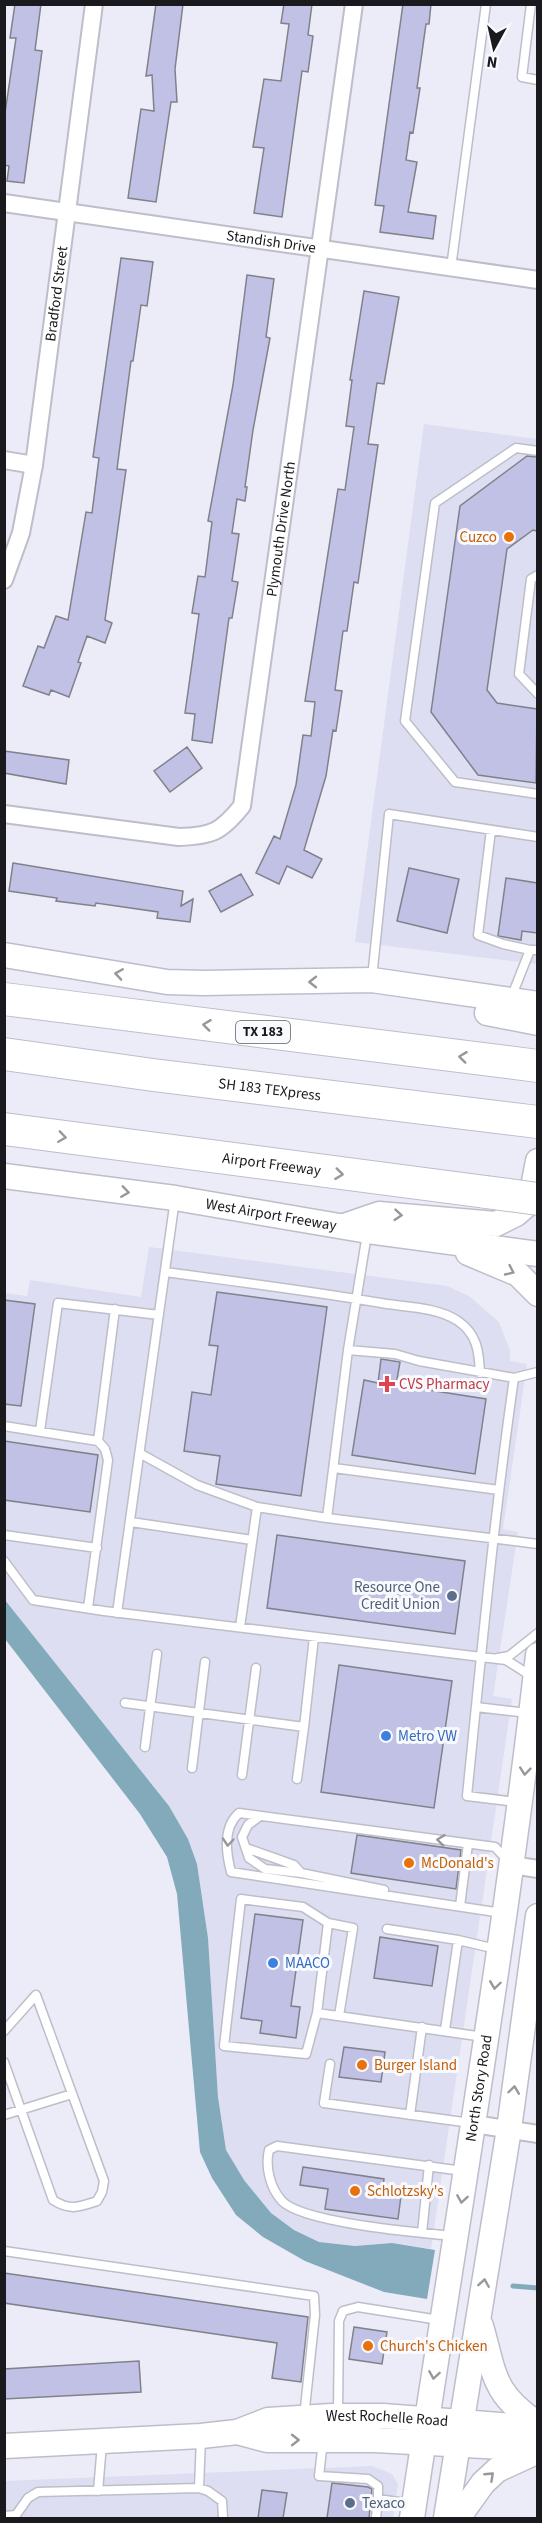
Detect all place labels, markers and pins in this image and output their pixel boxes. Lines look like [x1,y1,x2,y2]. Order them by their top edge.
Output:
place label: Cuzco [460,527,497,548]
marker: Cuzco [502,530,516,544]
place label: CVS Pharmacy [399,1374,489,1395]
marker: CVS Pharmacy [380,1377,394,1391]
place label: Resource One Credit Union [354,1577,440,1615]
marker: Resource One Credit Union [445,1589,459,1603]
place label: Metro VW [398,1726,457,1747]
marker: Metro VW [379,1729,393,1743]
place label: McDonald's [421,1853,494,1874]
marker: McDonald's [402,1856,416,1870]
place label: MAACO [285,1953,330,1974]
marker: MAACO [266,1956,280,1970]
place label: Burger Island [374,2055,457,2076]
marker: Burger Island [355,2058,369,2072]
place label: Schlotzsky's [367,2181,444,2202]
marker: Schlotzsky's [348,2184,362,2198]
place label: Church's Chicken [380,2336,488,2357]
marker: Church's Chicken [361,2339,375,2353]
place label: Texaco [362,2493,405,2514]
marker: Texaco [343,2496,357,2510]

